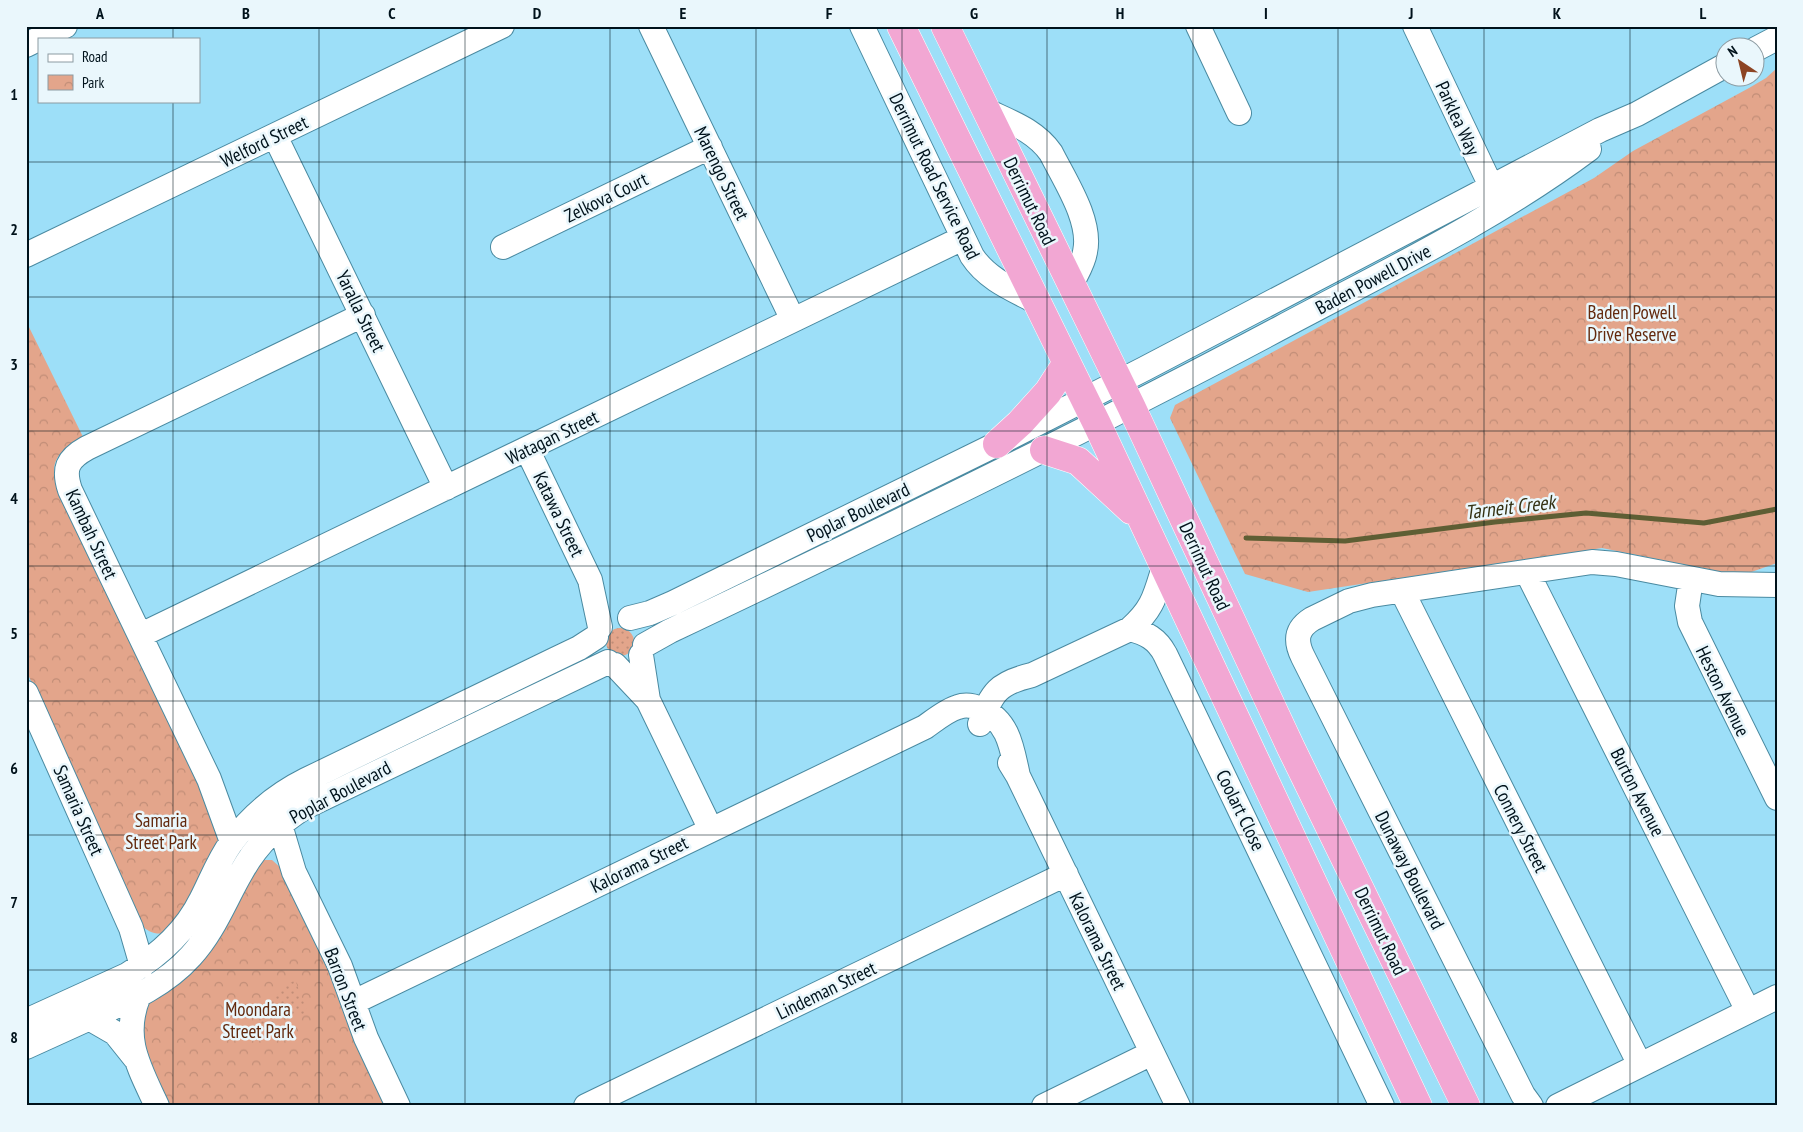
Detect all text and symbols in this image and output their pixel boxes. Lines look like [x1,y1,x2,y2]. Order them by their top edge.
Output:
text: A [95,3,105,23]
text: B [242,3,250,23]
text: C [388,3,396,23]
text: D [533,3,542,23]
text: E [680,3,687,23]
text: F [826,3,833,23]
text: G [970,3,978,23]
text: H [1116,3,1124,23]
text: I [1264,3,1268,23]
text: J [1408,3,1413,23]
text: K [1553,3,1562,23]
text: L [1700,3,1707,23]
legend [38,38,200,102]
north arrow [1716,38,1766,88]
text: N [1724,42,1741,61]
text: Road [82,47,108,66]
text: Park [82,73,104,92]
street label: Parklea Way [1430,77,1486,160]
text: 1 [10,84,18,104]
street label: Derrimut Road Service Road [884,89,986,263]
street label: Welford Street [216,109,312,172]
street label: Marengo Street [689,122,755,224]
street label: Derrimut Road [998,153,1062,249]
street label: Zelkova Court [560,166,652,227]
text: 2 [10,219,18,239]
street label: Baden Powell Drive [1311,238,1435,319]
street label: Yaralla Street [331,266,391,356]
park label: Baden Powell Drive Reserve [1587,300,1677,346]
text: 3 [10,354,18,374]
street label: Watagan Street [502,404,603,470]
street label: Katawa Street [528,468,590,561]
street label: Poplar Boulevard [803,477,913,547]
street label: Kambah Street [61,485,124,583]
text: 4 [10,488,18,508]
water label: Tarneit Creek [1464,488,1559,525]
street label: Derrimut Road [1174,518,1236,614]
text: 5 [10,623,18,643]
street label: Heston Avenue [1691,642,1755,740]
street label: Burton Avenue [1606,744,1671,840]
street label: Poplar Boulevard [285,755,395,829]
text: 6 [10,758,18,778]
street label: Samaria Street [49,761,110,859]
street label: Coolart Close [1211,766,1271,855]
street label: Connery Street [1488,780,1554,877]
street label: Dunaway Boulevard [1370,807,1450,933]
park label: Samaria Street Park [125,808,197,854]
street label: Kalorama Street [586,830,692,898]
street label: Derrimut Road [1349,883,1413,979]
street label: Kalorama Street [1064,888,1132,994]
text: 7 [10,892,18,912]
street label: Barron Street [319,944,373,1035]
street label: Lindeman Street [772,955,881,1024]
park label: Moondara Street Park [222,997,294,1043]
text: 8 [10,1027,18,1047]

